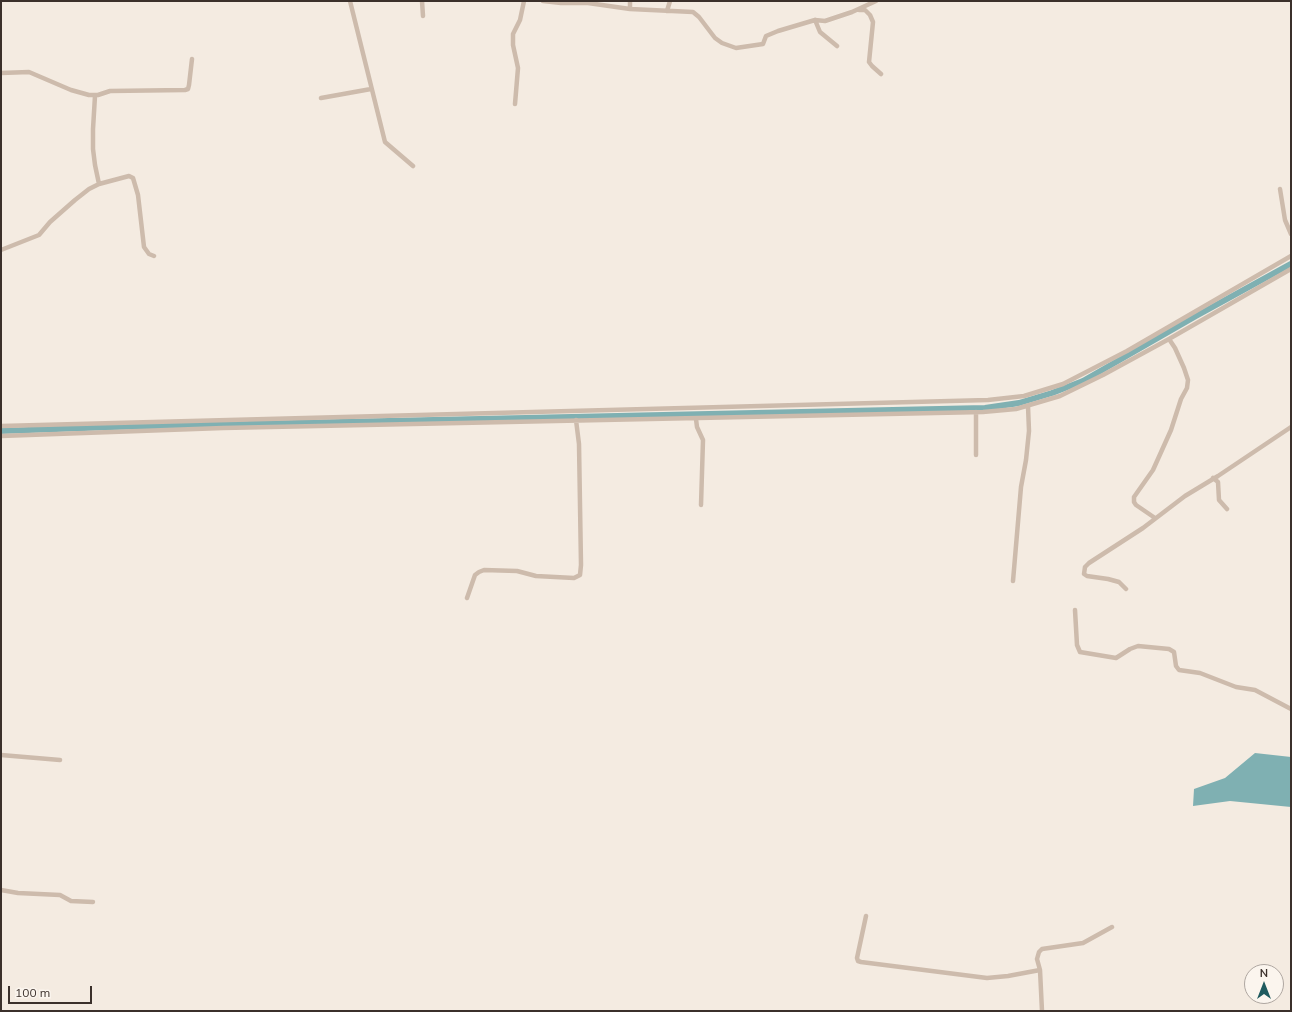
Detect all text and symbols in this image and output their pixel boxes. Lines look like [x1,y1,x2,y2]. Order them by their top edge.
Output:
north arrow [1244,964,1284,1004]
text: N [1260,966,1268,980]
scale bar [10,978,94,1004]
text: 100 m [15,985,50,1000]

